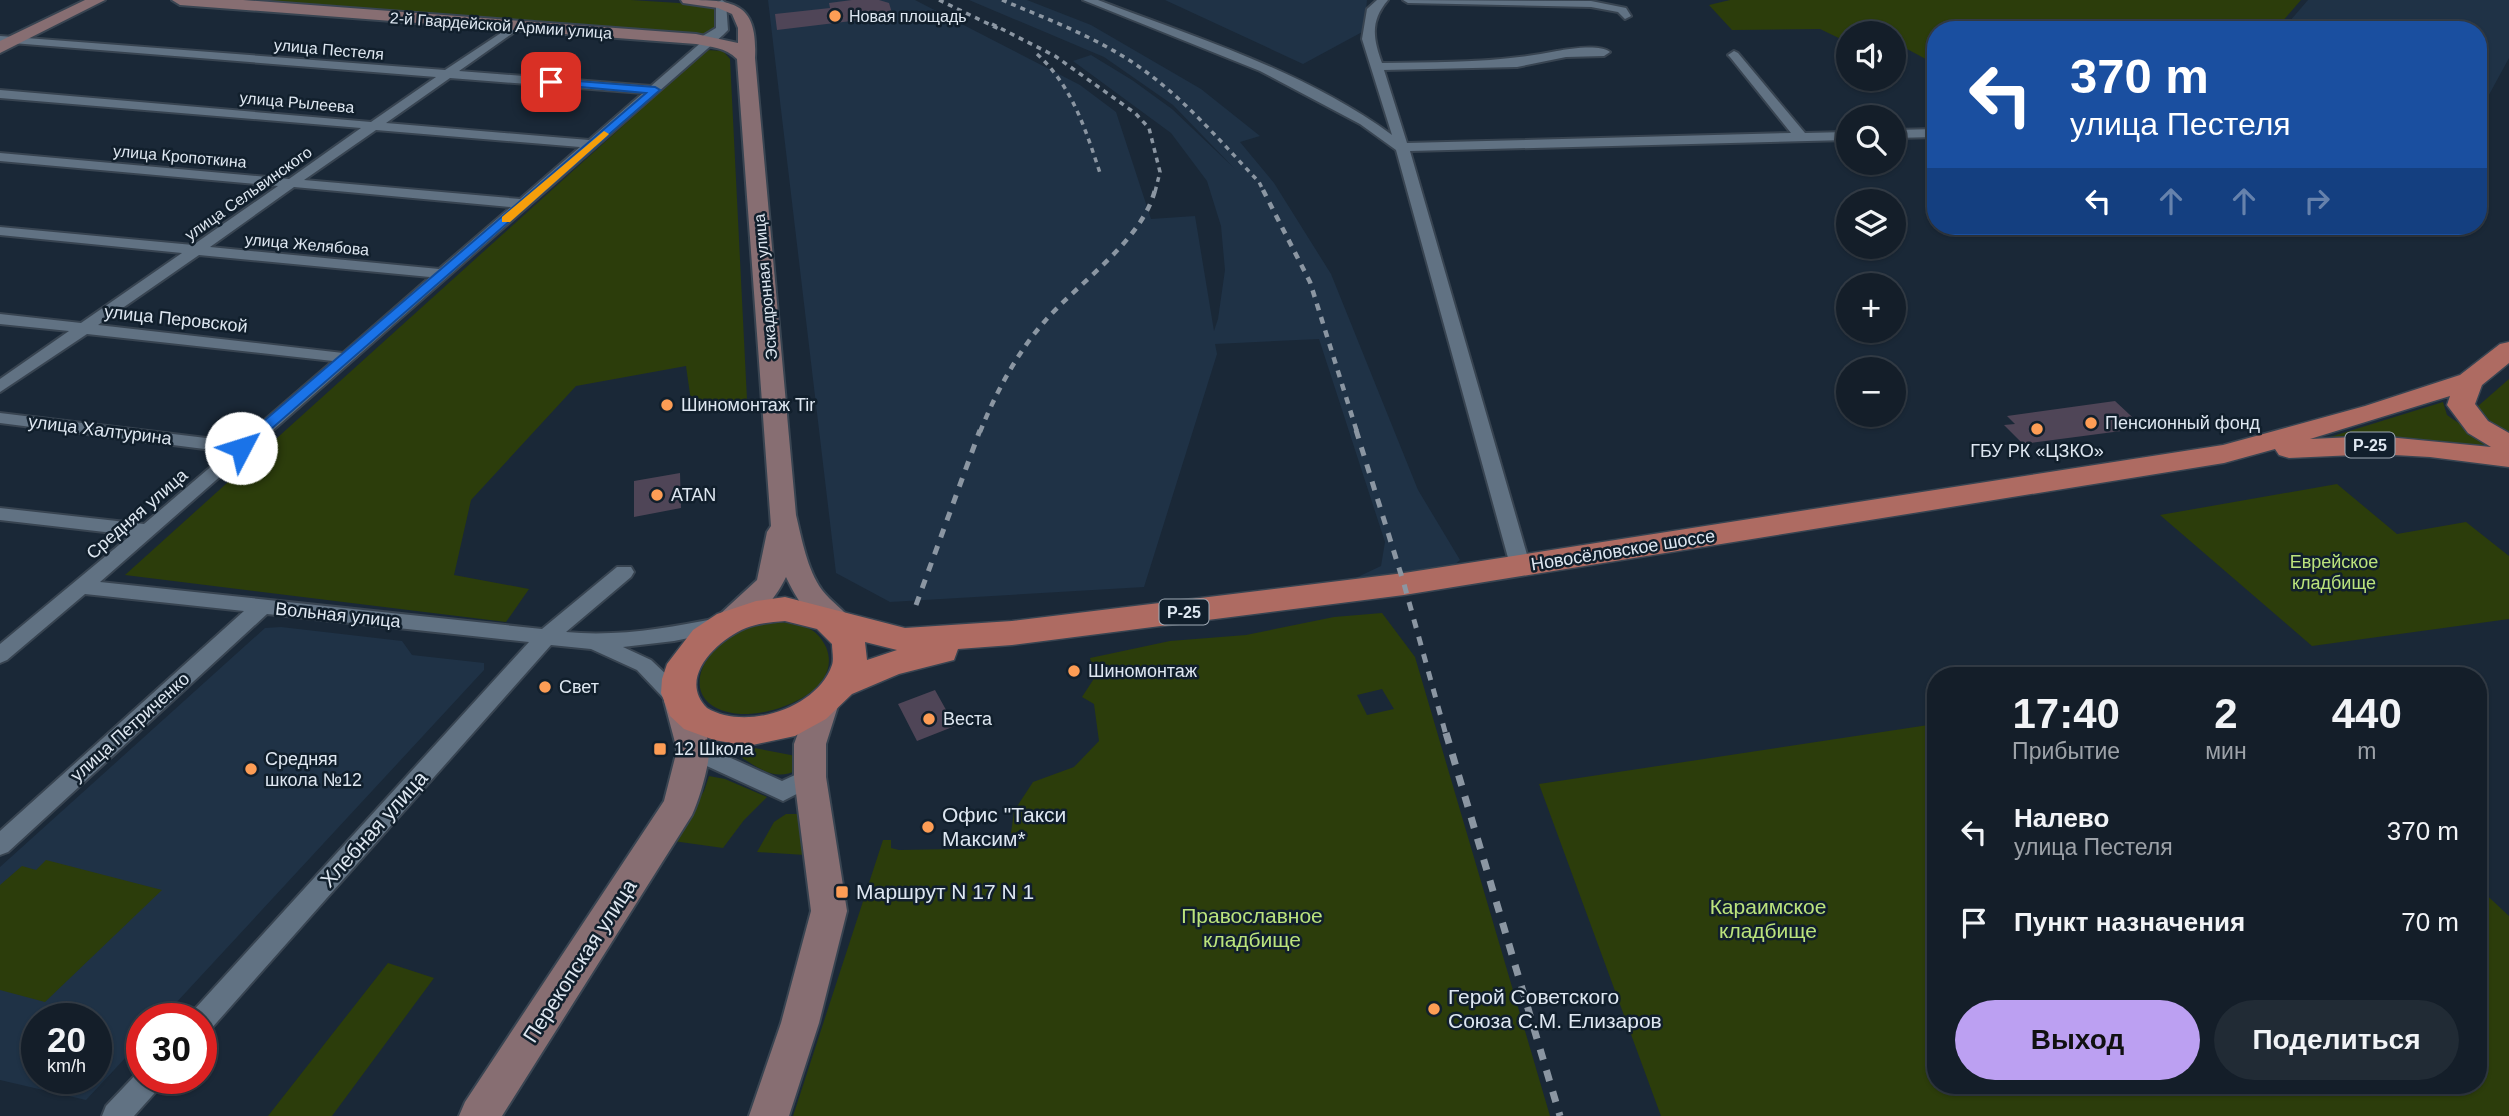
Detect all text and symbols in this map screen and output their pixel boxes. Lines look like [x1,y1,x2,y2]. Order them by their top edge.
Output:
marker: Новая площадь [827,8,843,24]
place label: Новая площадь [849,8,967,25]
street label: 2-й Гвардейской Армии улица [389,9,613,42]
map controls [1836,21,1906,427]
button: sound [1836,21,1906,91]
street label: улица Пестеля [273,36,385,63]
icon: left [1955,49,2046,140]
text: 370 m [2070,49,2209,103]
pin [521,52,581,112]
icon: arrive [532,63,570,101]
street label: улица Рылеева [239,89,355,116]
button: search [1836,105,1906,175]
text: улица Пестеля [2070,106,2291,142]
street label: улица Кропоткина [113,142,247,171]
street label: улица Сельвинского [182,143,315,244]
icon: left [2079,182,2117,220]
icon: ahead [2152,182,2190,220]
icon: ahead [2225,182,2263,220]
icon: right [2298,182,2336,220]
button: layers [1836,189,1906,259]
street label: Эскадронная улица [751,213,780,361]
street label: улица Желябова [244,231,370,258]
button: + [1836,273,1906,343]
street label: улица Перовской [103,302,249,336]
button: − [1836,357,1906,427]
place label: Шиномонтаж Tir [681,395,815,415]
marker: Шиномонтаж Tir [659,397,675,413]
street label: улица Халтурина [27,411,174,449]
position arrow [204,411,278,485]
place label: Пенсионный фонд [2105,413,2261,433]
marker: Пенсионный фонд [2083,415,2099,431]
marker: ГБУ РК «ЦЗКО» [2029,421,2045,437]
road number: Р-25 [2346,432,2394,458]
place label: ГБУ РК «ЦЗКО» [1970,441,2104,461]
street label: Средняя улица [82,464,192,563]
place label: ATAN [671,485,716,505]
marker: ATAN [649,487,665,503]
street label: Новосёловское шоссе [1530,526,1716,574]
park label: Еврейское кладбище [2290,552,2378,593]
street label: Вольная улица [274,598,403,632]
road number: Р-25 [1160,600,1208,624]
place label: Шиномонтаж [1088,661,1197,681]
marker: Шиномонтаж [1066,663,1082,679]
street label: улица Петриченко [67,669,193,785]
place label: Свет [559,677,599,697]
marker: Свет [537,679,553,695]
text: 17:40 [2012,690,2120,737]
text: 2 [2214,690,2238,737]
text: 440 [2332,690,2402,737]
place label: Веста [943,709,993,729]
marker: Веста [921,711,937,727]
text: Прибытие [2012,738,2120,764]
text: мин [2205,738,2247,764]
text: m [2357,738,2376,764]
place label: 12 Школа [674,739,755,759]
marker: 12 Школа [652,741,668,757]
place label: Средняя школа №12 [265,749,362,790]
marker: Средняя школа №12 [243,761,259,777]
street label: Хлебная улица [316,766,432,891]
place label: Офис "Такси Максим* [942,803,1066,850]
text: Налево [2014,803,2109,833]
icon: left [1955,813,1993,851]
text: 370 m [2387,816,2459,846]
marker: Офис "Такси Максим* [920,819,936,835]
text: улица Пестеля [2014,834,2173,860]
street label: Перекопская улица [518,875,641,1046]
place label: Маршрут N 17 N 1 [856,880,1034,903]
marker: Маршрут N 17 N 1 [834,884,850,900]
park label: Караимское кладбище [1710,895,1826,942]
park label: Православное кладбище [1181,904,1323,951]
icon: arrive [1955,904,1993,942]
text: Пункт назначения [2014,907,2245,937]
text: 70 m [2401,907,2459,937]
place label: Герой Советского Союза С.М. Елизаров [1448,985,1662,1032]
button: Выход [1955,1000,2200,1080]
button: Поделиться [2214,1000,2459,1080]
marker: Герой Советского Союза С.М. Елизаров [1426,1001,1442,1017]
speed limit sign: 30 [126,1003,217,1094]
text: 20 [47,1020,86,1059]
text: km/h [47,1056,86,1076]

